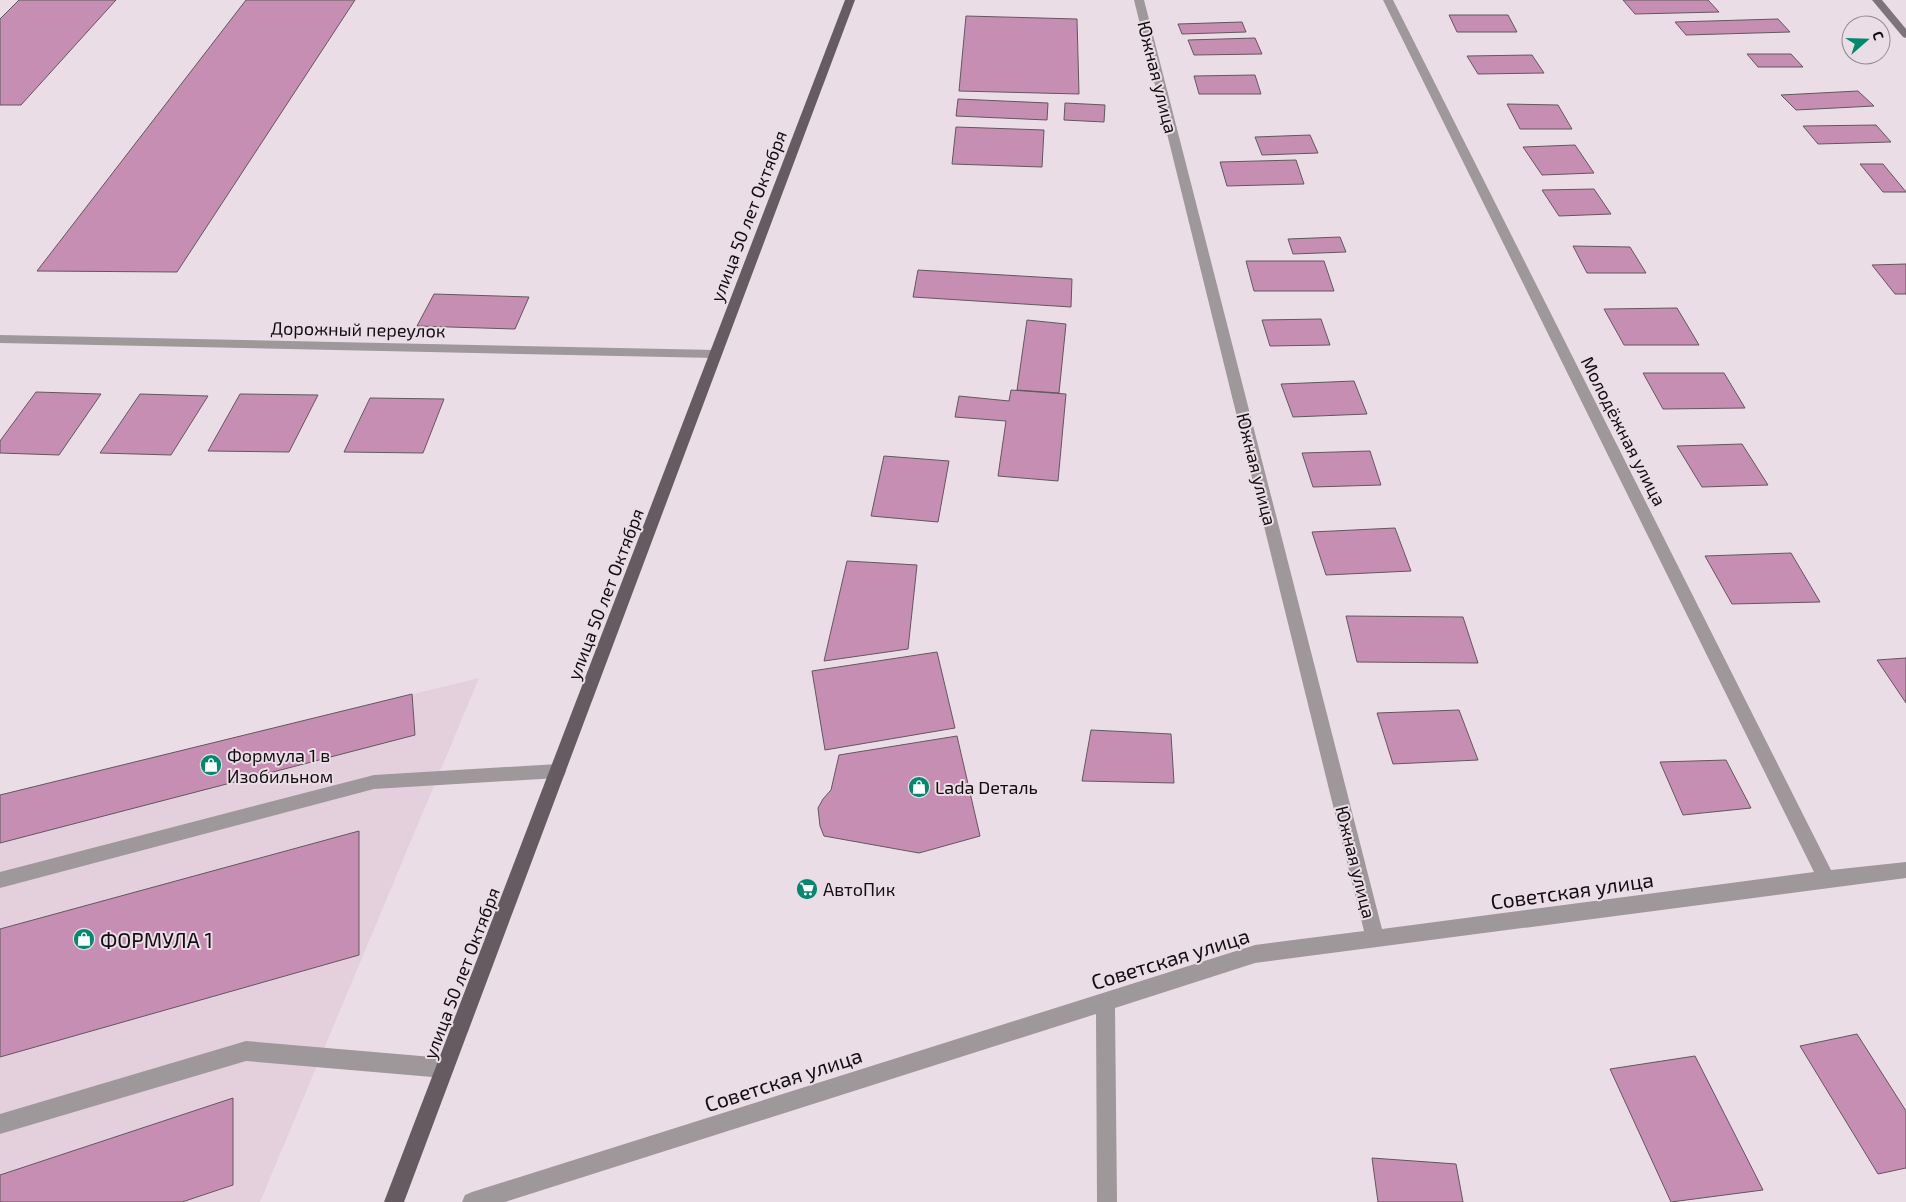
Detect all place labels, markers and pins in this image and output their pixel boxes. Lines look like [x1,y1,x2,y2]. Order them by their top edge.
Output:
place label: Формула 1 в Изобильном [227,744,333,787]
shop icon: Формула 1 в Изобильном [199,753,223,777]
shop icon: Lada Dеталь [907,775,931,799]
place label: Lada Dеталь [935,776,1038,798]
supermarket icon: АвтоПик [795,877,819,901]
place label: АвтоПик [823,878,896,900]
shop icon: ФОРМУЛА 1 [72,927,96,951]
place label: ФОРМУЛА 1 [100,927,213,952]

